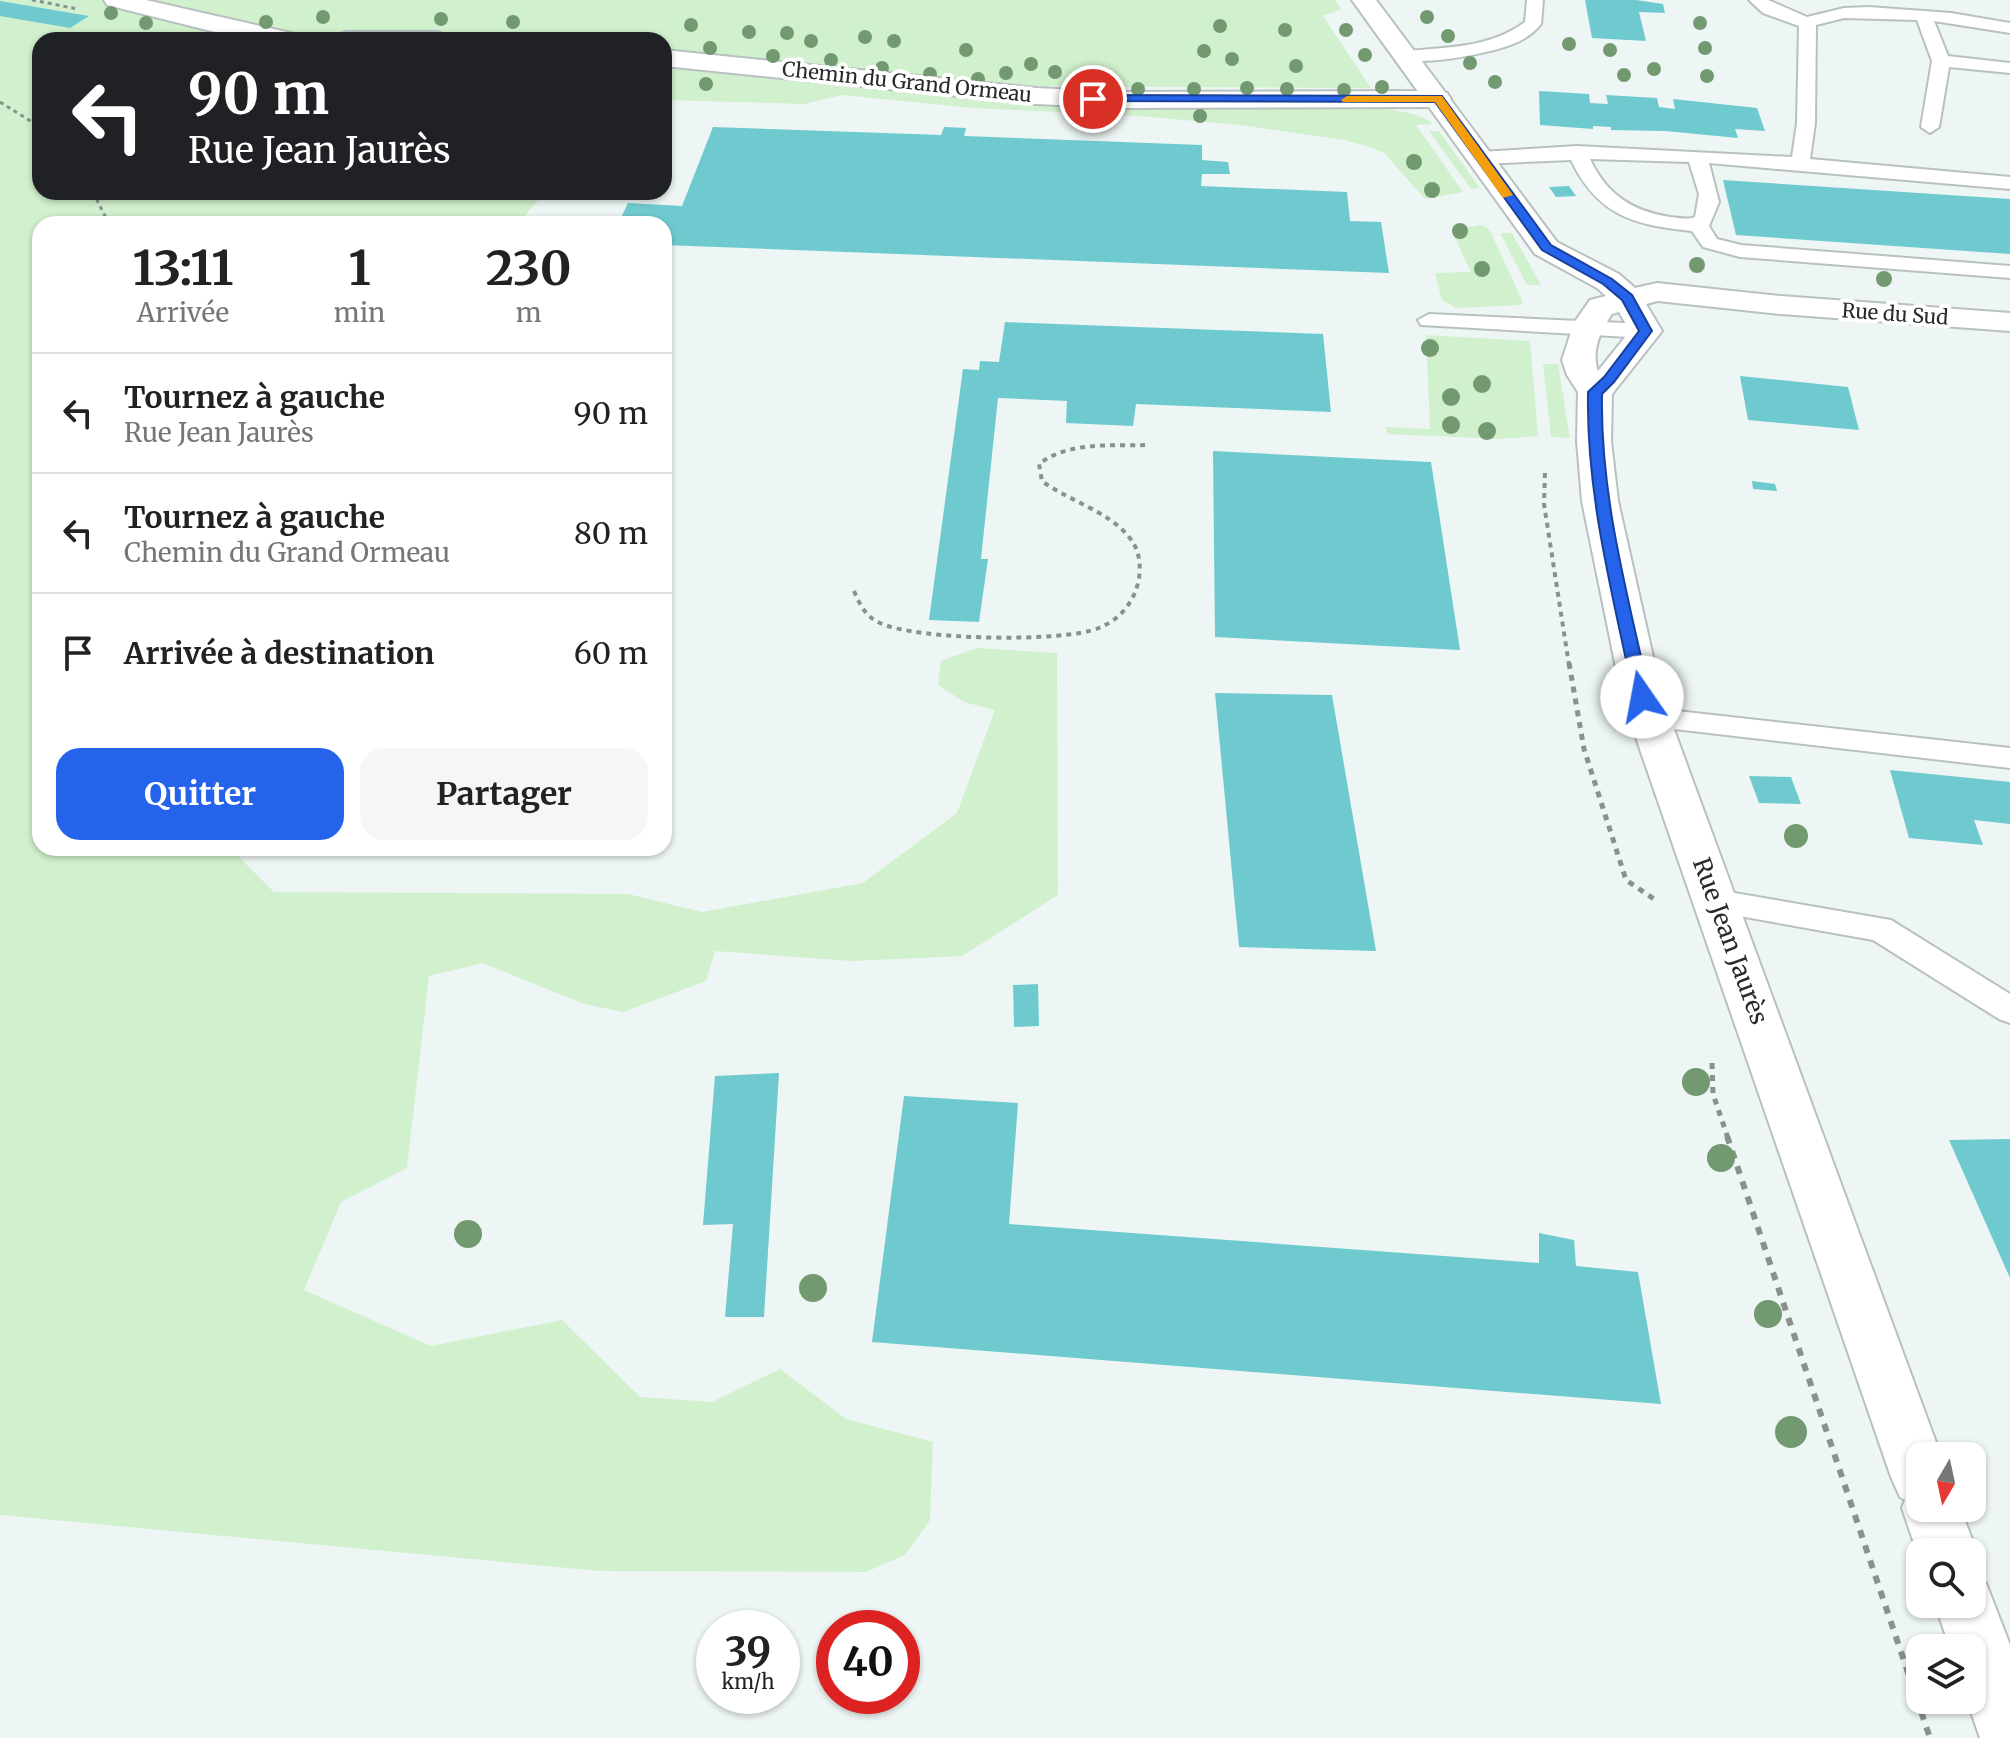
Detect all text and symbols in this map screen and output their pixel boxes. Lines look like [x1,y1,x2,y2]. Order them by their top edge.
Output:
street label: Chemin du Grand Ormeau [781,56,1033,107]
text: 90 m [188,59,329,129]
icon: left [56,64,160,168]
pin [1059,65,1127,133]
icon: arrive [1071,77,1115,121]
text: Rue Jean Jaurès [188,128,451,173]
text: 13:11 [132,238,233,298]
text: 1 [348,238,371,298]
text: 230 [486,238,572,298]
text: Arrivée [137,296,229,329]
text: min [334,296,385,329]
text: m [516,296,542,329]
street label: Rue du Sud [1841,297,1949,330]
text: Tournez à gauche [124,378,385,416]
icon: left [56,391,100,435]
text: 90 m [574,394,648,432]
text: Rue Jean Jaurès [124,416,314,449]
text: Tournez à gauche [124,498,385,536]
icon: left [56,511,100,555]
text: 80 m [574,514,648,552]
text: Chemin du Grand Ormeau [124,536,450,569]
icon: arrive [56,631,100,675]
text: Arrivée à destination [124,634,434,672]
text: 60 m [574,634,648,672]
position arrow [1600,655,1684,739]
button: Quitter [56,748,344,840]
button: Partager [360,748,648,840]
street label: Rue Jean Jaurès [1686,853,1775,1028]
north arrow [1906,1442,1986,1522]
map controls [1906,1442,1986,1714]
button: search [1906,1538,1986,1618]
speed limit sign: 40 [816,1610,920,1714]
text: 39 [725,1627,771,1677]
button: layers [1906,1634,1986,1714]
text: km/h [722,1669,774,1694]

